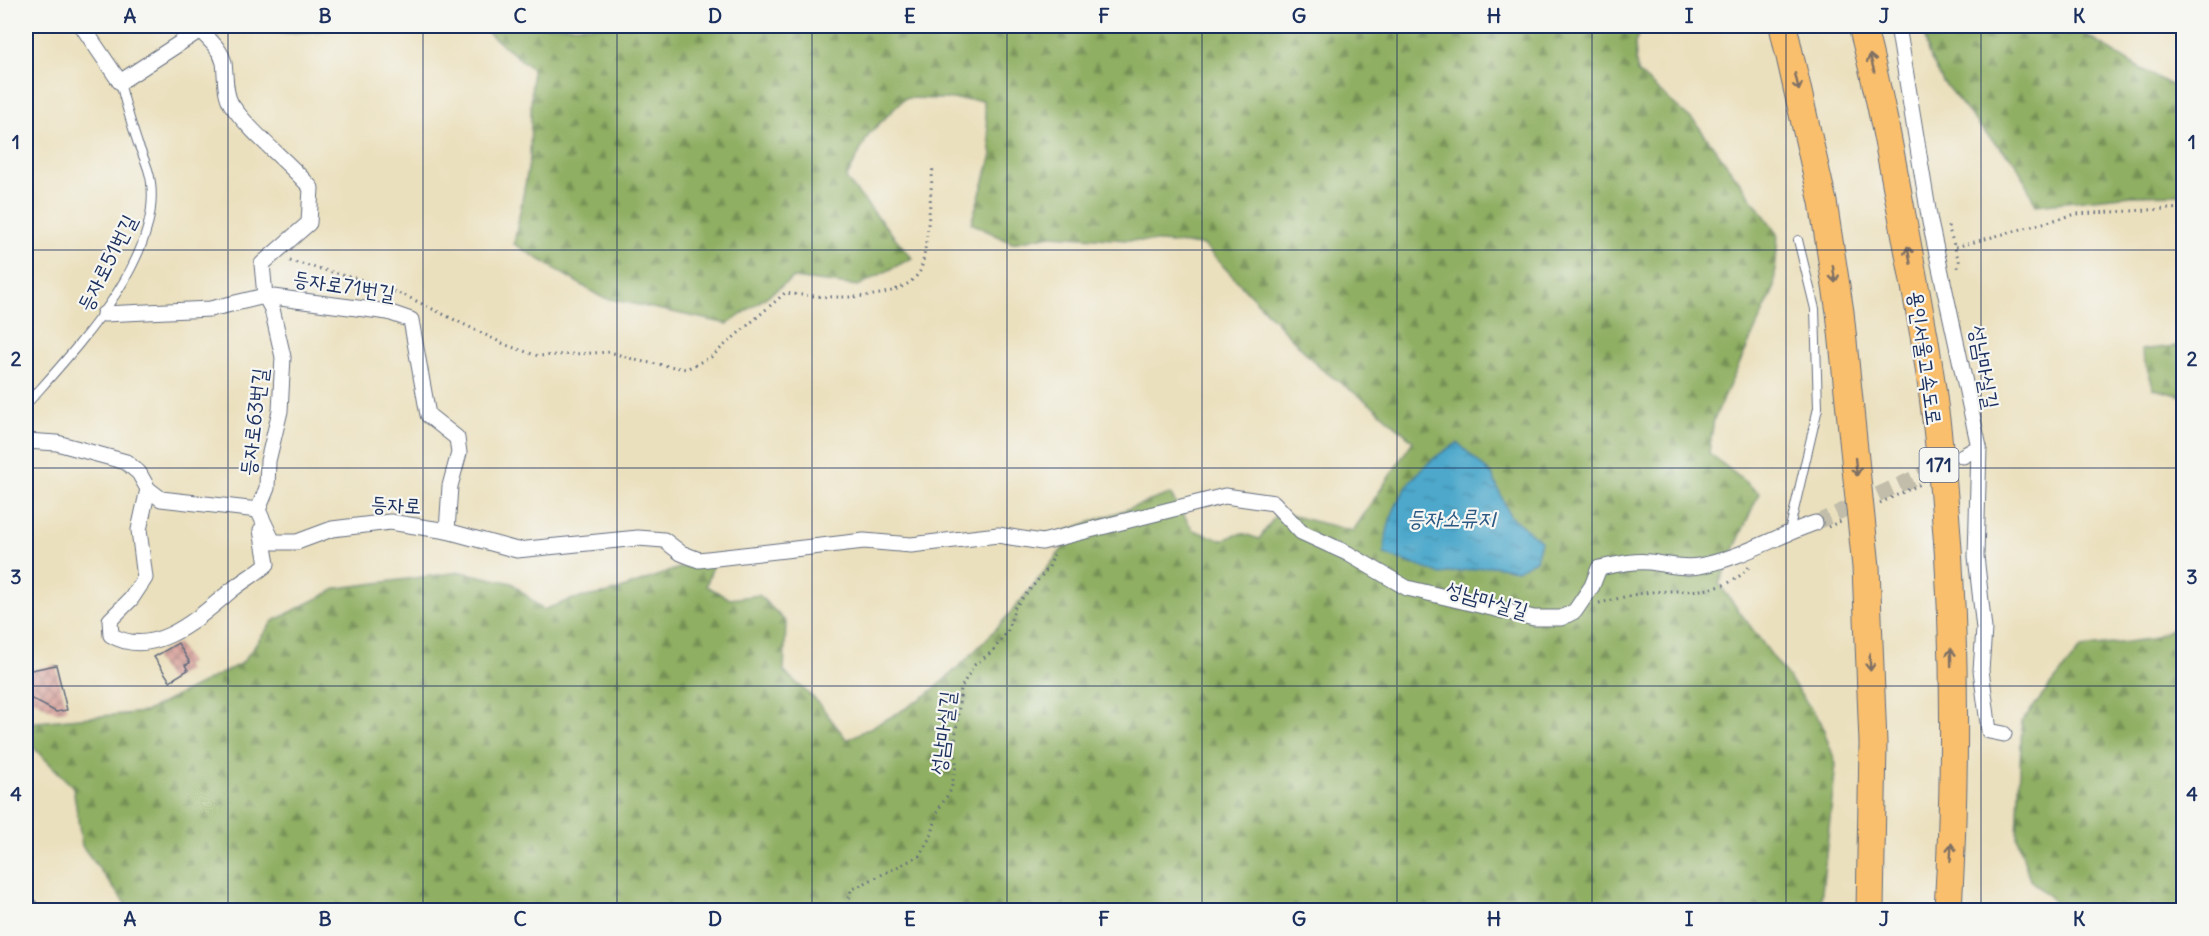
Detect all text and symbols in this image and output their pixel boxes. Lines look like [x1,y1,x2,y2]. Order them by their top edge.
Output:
text: A [124,3,137,28]
text: B [318,3,332,28]
text: C [513,3,527,28]
text: D [708,3,722,28]
text: E [904,3,916,28]
text: F [1098,3,1110,28]
text: G [1292,3,1306,28]
text: H [1487,3,1501,28]
text: I [1685,3,1694,28]
text: J [1879,3,1890,28]
text: K [2073,3,2086,28]
one-way arrow [1866,54,1878,73]
one-way arrow [1792,72,1804,91]
text: 1 [12,129,20,154]
text: 1 [2188,129,2196,154]
street label: 등자로51번길 [71,210,142,316]
one-way arrow [1903,246,1914,265]
one-way arrow [1829,263,1840,283]
street label: 등자로71번길 [291,264,397,307]
street label: 용인서울고속도로 [1903,289,1948,427]
street label: 성남마실길 [1964,323,2005,411]
text: 2 [11,346,22,371]
text: 2 [2187,346,2198,371]
street label: 등자로63번길 [233,366,274,477]
road number: 171 [1920,448,1958,482]
one-way arrow [1851,457,1862,477]
street label: 등자로 [370,490,422,519]
water label: 등자소류지 [1407,504,1498,532]
text: 3 [10,564,22,589]
text: 3 [2186,564,2198,589]
street label: 성남마실길 [1443,575,1532,624]
one-way arrow [1945,648,1957,668]
one-way arrow [1865,651,1876,671]
street label: 성남마실길 [924,689,961,777]
text: 4 [10,781,22,806]
text: 4 [2186,781,2198,806]
one-way arrow [1946,843,1957,863]
text: A [124,906,137,931]
text: B [318,906,332,931]
text: C [513,906,527,931]
text: D [708,906,722,931]
text: E [904,906,916,931]
text: F [1098,906,1110,931]
text: G [1292,906,1306,931]
text: H [1487,906,1501,931]
text: I [1685,906,1694,931]
text: J [1879,906,1890,931]
text: K [2073,906,2086,931]

